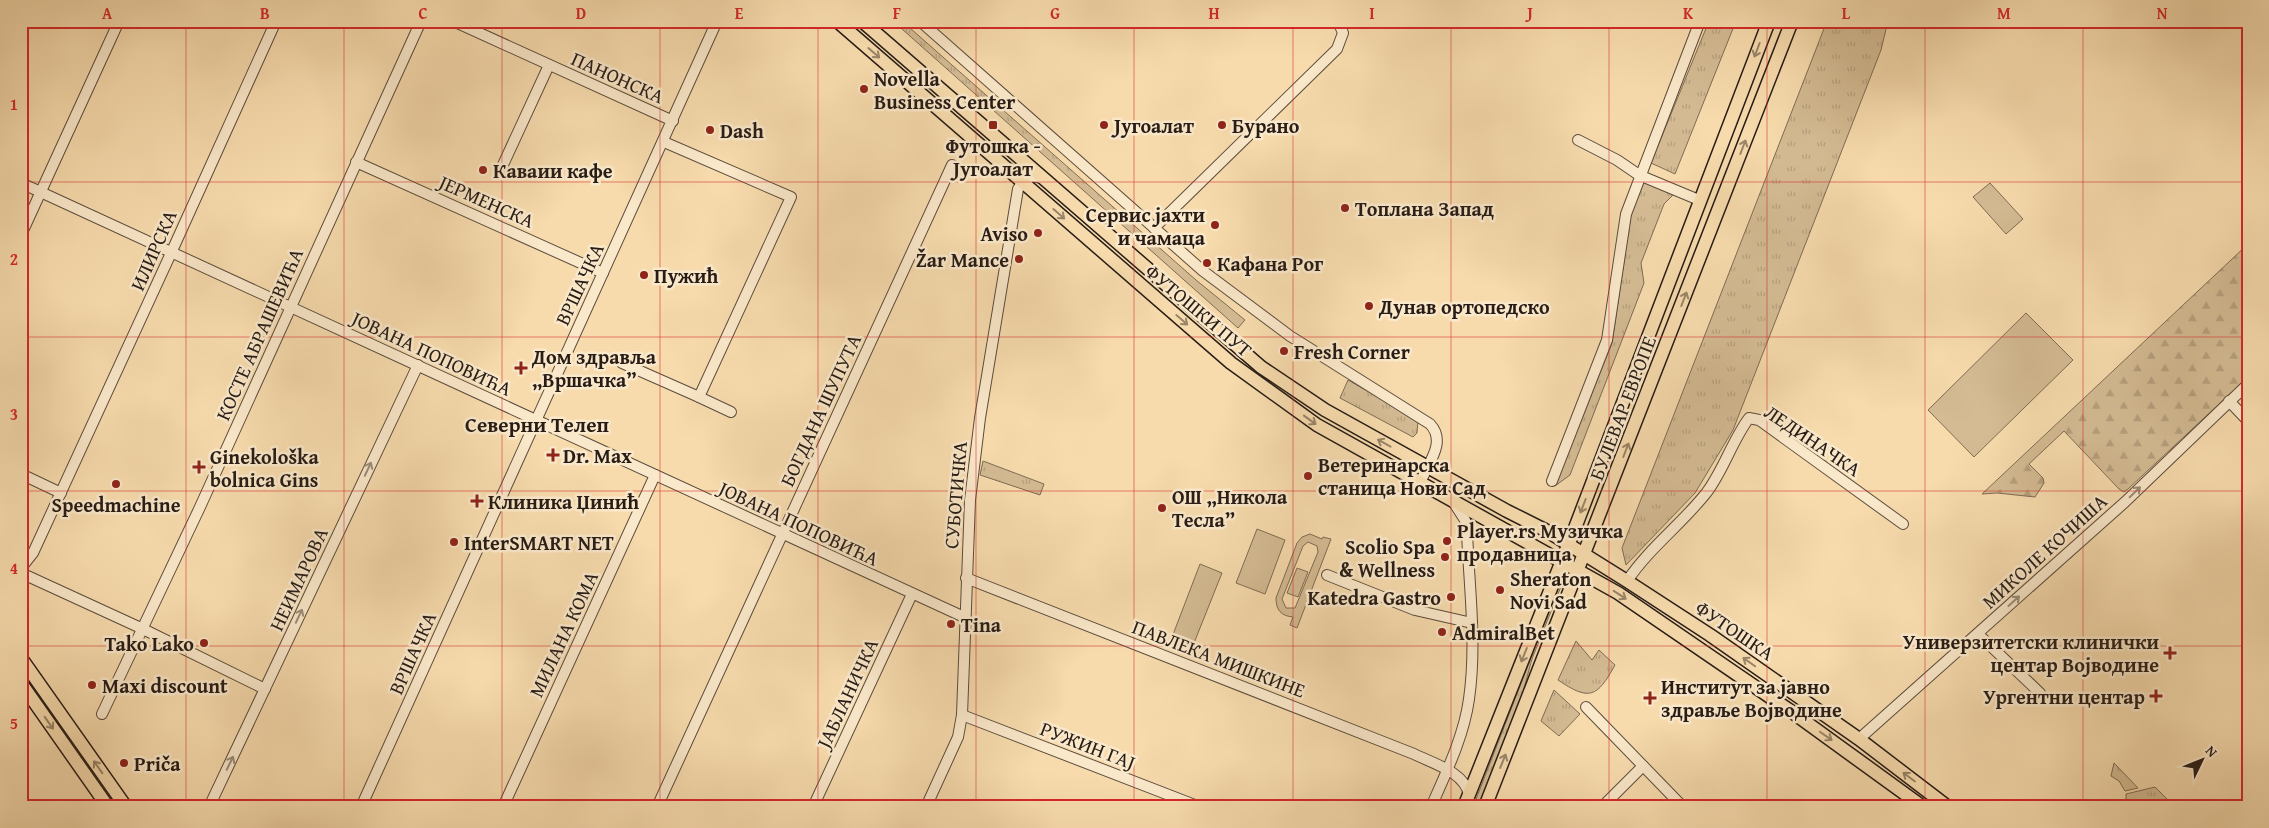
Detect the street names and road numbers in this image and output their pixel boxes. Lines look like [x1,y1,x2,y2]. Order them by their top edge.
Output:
street label: ПАНОНСКА [567,44,669,110]
street label: ЈЕРМЕНСКА [432,166,539,235]
street label: ИЛИРСКА [122,205,184,295]
street label: ВРШАЧКА [547,238,611,330]
street label: КОСТЕ АБРАШЕВИЋА [208,243,310,425]
street label: ФУТОШКИ ПУТ [1139,257,1259,363]
street label: ЈОВАНА ПОПОВИЋА [345,302,517,403]
street label: БОГДАНА ШУПУТА [772,329,868,491]
street label: БУЛЕВАР ЕВРОПЕ [1581,332,1663,484]
street label: ЛЕДИНАЧКА [1759,397,1867,483]
street label: СУБОТИЧКА [936,440,974,550]
street label: ЈОВАНА ПОПОВИЋА [712,472,884,573]
street label: МИКОЛЕ КОЧИША [1975,487,2113,615]
street label: НЕИМАРОВА [261,523,335,635]
street label: МИЛАНА КОМА [521,566,605,702]
street label: ФУТОШКА [1690,593,1780,667]
street label: ВРШАЧКА [381,607,443,699]
street label: ПАВЛЕКА МИШКИНЕ [1128,612,1310,704]
street label: ЈАБЛАНИЧКА [808,633,885,755]
street label: РУЖИН ГАЈ [1036,714,1140,776]

